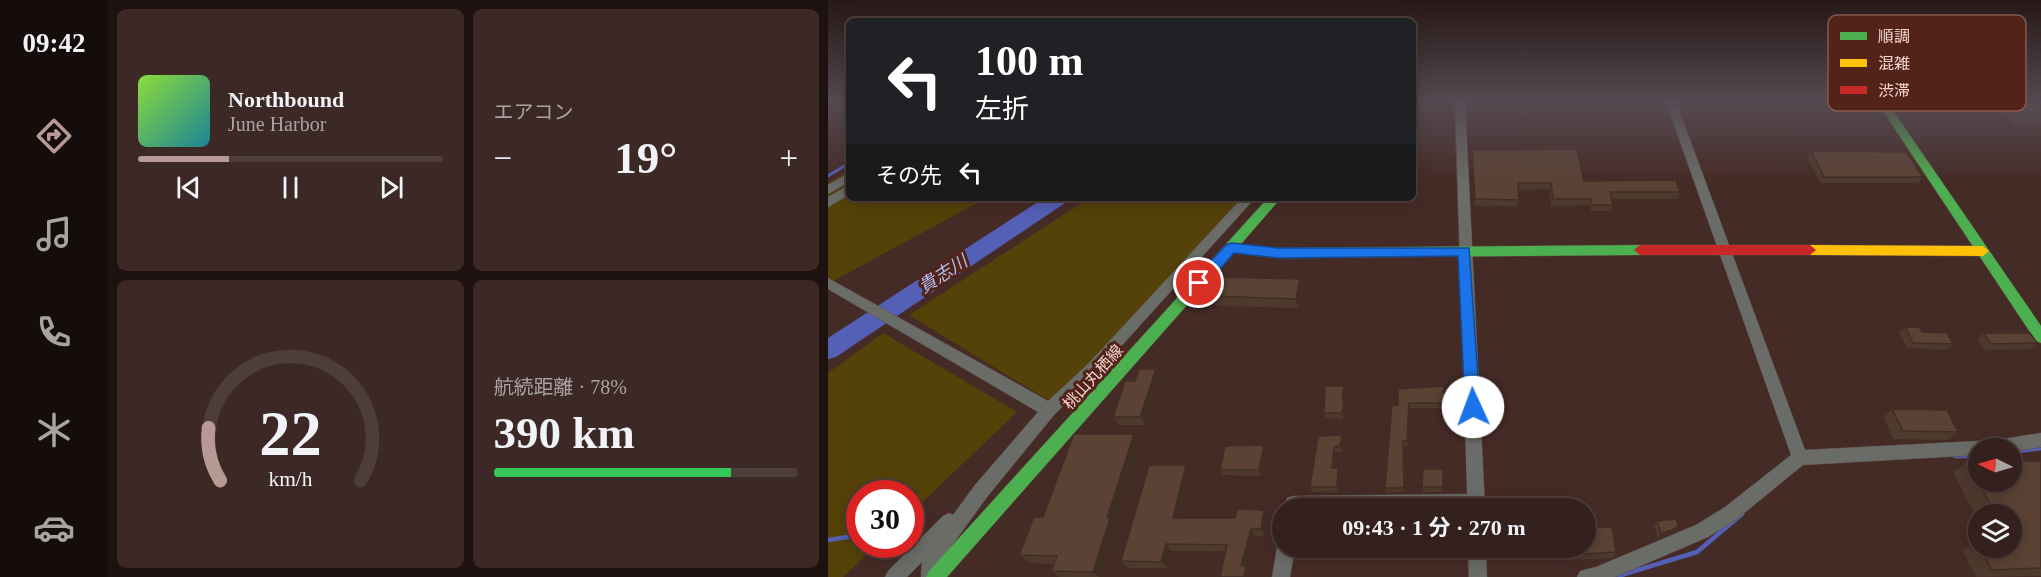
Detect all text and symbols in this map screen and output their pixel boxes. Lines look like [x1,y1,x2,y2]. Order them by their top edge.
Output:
legend [1828,15,2026,111]
text: 09:42 [23,28,86,58]
text: 順調 [1878,28,1910,45]
text: 100 m [975,38,1084,84]
icon: left [876,42,954,120]
text: 混雑 [1878,55,1910,72]
text: 渋滞 [1878,82,1910,99]
text: Northbound [228,87,344,112]
text: 左折 [975,94,1029,124]
text: エアコン [494,101,574,123]
text: June Harbor [228,113,326,135]
icon: directions [33,115,75,157]
text: 19° [614,133,677,183]
text: − [494,140,512,176]
text: + [779,140,798,176]
icon: left [954,156,987,189]
text: その先 [876,163,942,188]
icon: previous [172,171,205,204]
icon: pause [274,171,307,204]
icon: next [375,171,408,204]
icon: music [33,213,75,255]
water label: 貴志川 [915,250,973,297]
pin [1173,257,1224,308]
icon: arrive [1182,266,1215,299]
icon: phone [33,311,75,353]
street label: 桃山丸栖線 [1060,342,1126,412]
position arrow [1441,375,1505,439]
text: 航続距離 · 78% [494,376,627,398]
text: 22 [259,399,321,468]
text: 390 km [494,408,635,458]
icon: climate [33,409,75,451]
north arrow [1968,438,2022,492]
map controls [1968,438,2022,558]
text: km/h [268,467,313,491]
speed limit sign: 30 [846,480,924,558]
button: layers [1968,504,2022,558]
icon: car [33,507,75,549]
text: 09:43 · 1 分 · 270 m [1342,515,1526,540]

